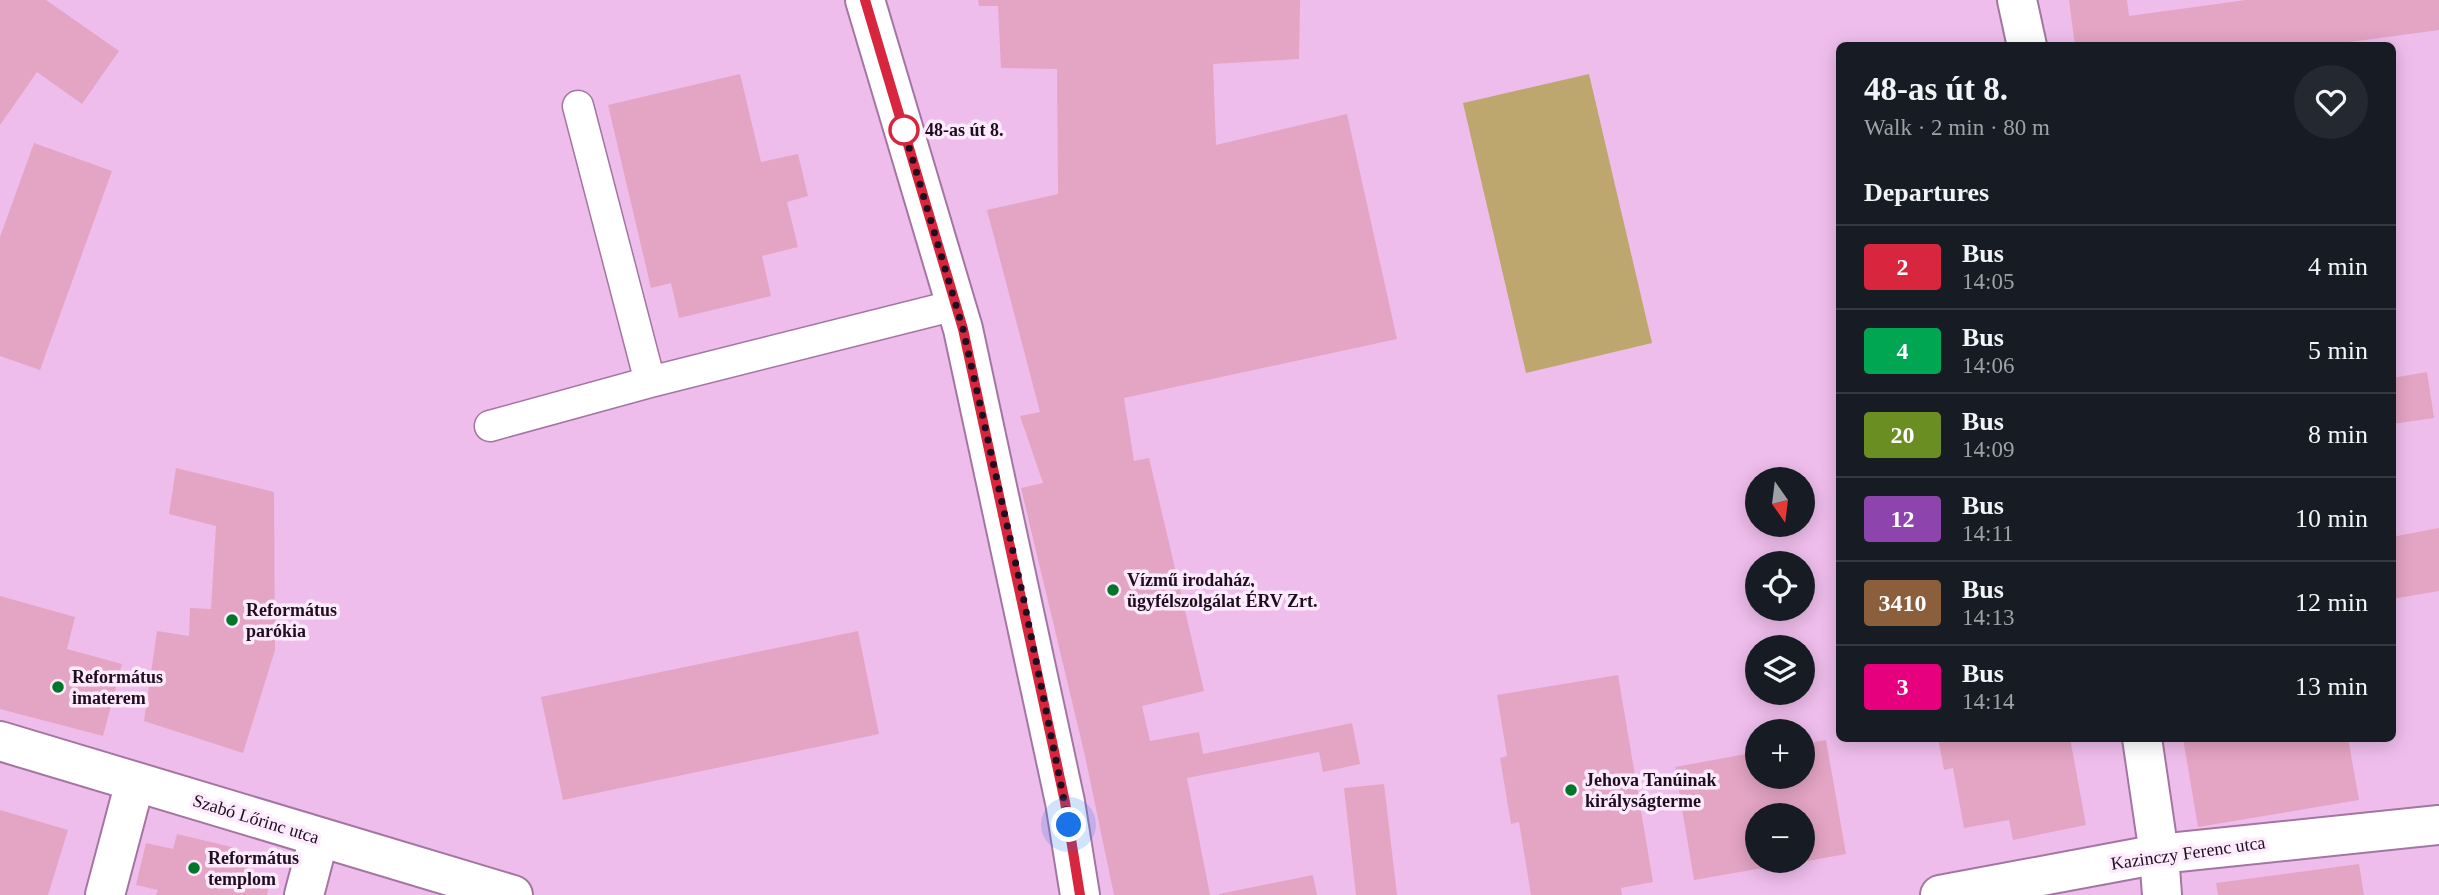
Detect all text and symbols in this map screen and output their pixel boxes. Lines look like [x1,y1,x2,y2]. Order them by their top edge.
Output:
button: heart [2294,65,2368,139]
text: 48-as út 8. [1864,71,2008,107]
marker: 48-as út 8. [889,115,919,145]
text: Walk · 2 min · 80 m [1864,115,2050,140]
place label: 48-as út 8. [925,120,1004,140]
text: Departures [1864,178,1989,207]
text: Bus [1962,239,2004,268]
text: 4 min [2308,252,2368,281]
text: 2 [1897,254,1909,280]
text: 14:05 [1962,269,2014,294]
text: Bus [1962,323,2004,352]
text: 5 min [2308,336,2368,365]
text: 4 [1897,338,1909,364]
text: 14:06 [1962,353,2014,378]
text: Bus [1962,407,2004,436]
text: 8 min [2308,420,2368,449]
text: 20 [1891,422,1915,448]
text: 14:09 [1962,437,2014,462]
north arrow [1745,467,1815,537]
map controls [1745,467,1815,873]
text: Bus [1962,491,2004,520]
text: 10 min [2295,504,2368,533]
text: 12 [1891,506,1915,532]
text: 14:11 [1962,521,2014,546]
button: locate [1745,551,1815,621]
place label: Vízmű irodaház, ügyfélszolgálat ÉRV Zrt. [1127,570,1318,611]
text: Bus [1962,575,2004,604]
marker: Vízmű irodaház, ügyfélszolgálat ÉRV Zrt. [1105,582,1121,598]
text: 12 min [2295,588,2368,617]
text: 3410 [1879,590,1927,616]
place label: Református parókia [246,600,337,641]
text: 14:13 [1962,605,2014,630]
marker: Református parókia [224,612,240,628]
button: layers [1745,635,1815,705]
text: Bus [1962,659,2004,688]
place label: Református imaterem [72,667,163,708]
text: 13 min [2295,672,2368,701]
text: 3 [1897,674,1909,700]
marker: Református imaterem [50,679,66,695]
text: 14:14 [1962,689,2014,714]
button: + [1745,719,1815,789]
place label: Jehova Tanúinak királyságterme [1585,770,1717,811]
marker: Jehova Tanúinak királyságterme [1563,782,1579,798]
street label: Szabó Lőrinc utca [190,790,322,848]
button: − [1745,803,1815,873]
your location [1051,807,1086,842]
street label: Kazinczy Ferenc utca [2109,832,2267,874]
place label: Református templom [208,848,299,889]
marker: Református templom [186,860,202,876]

